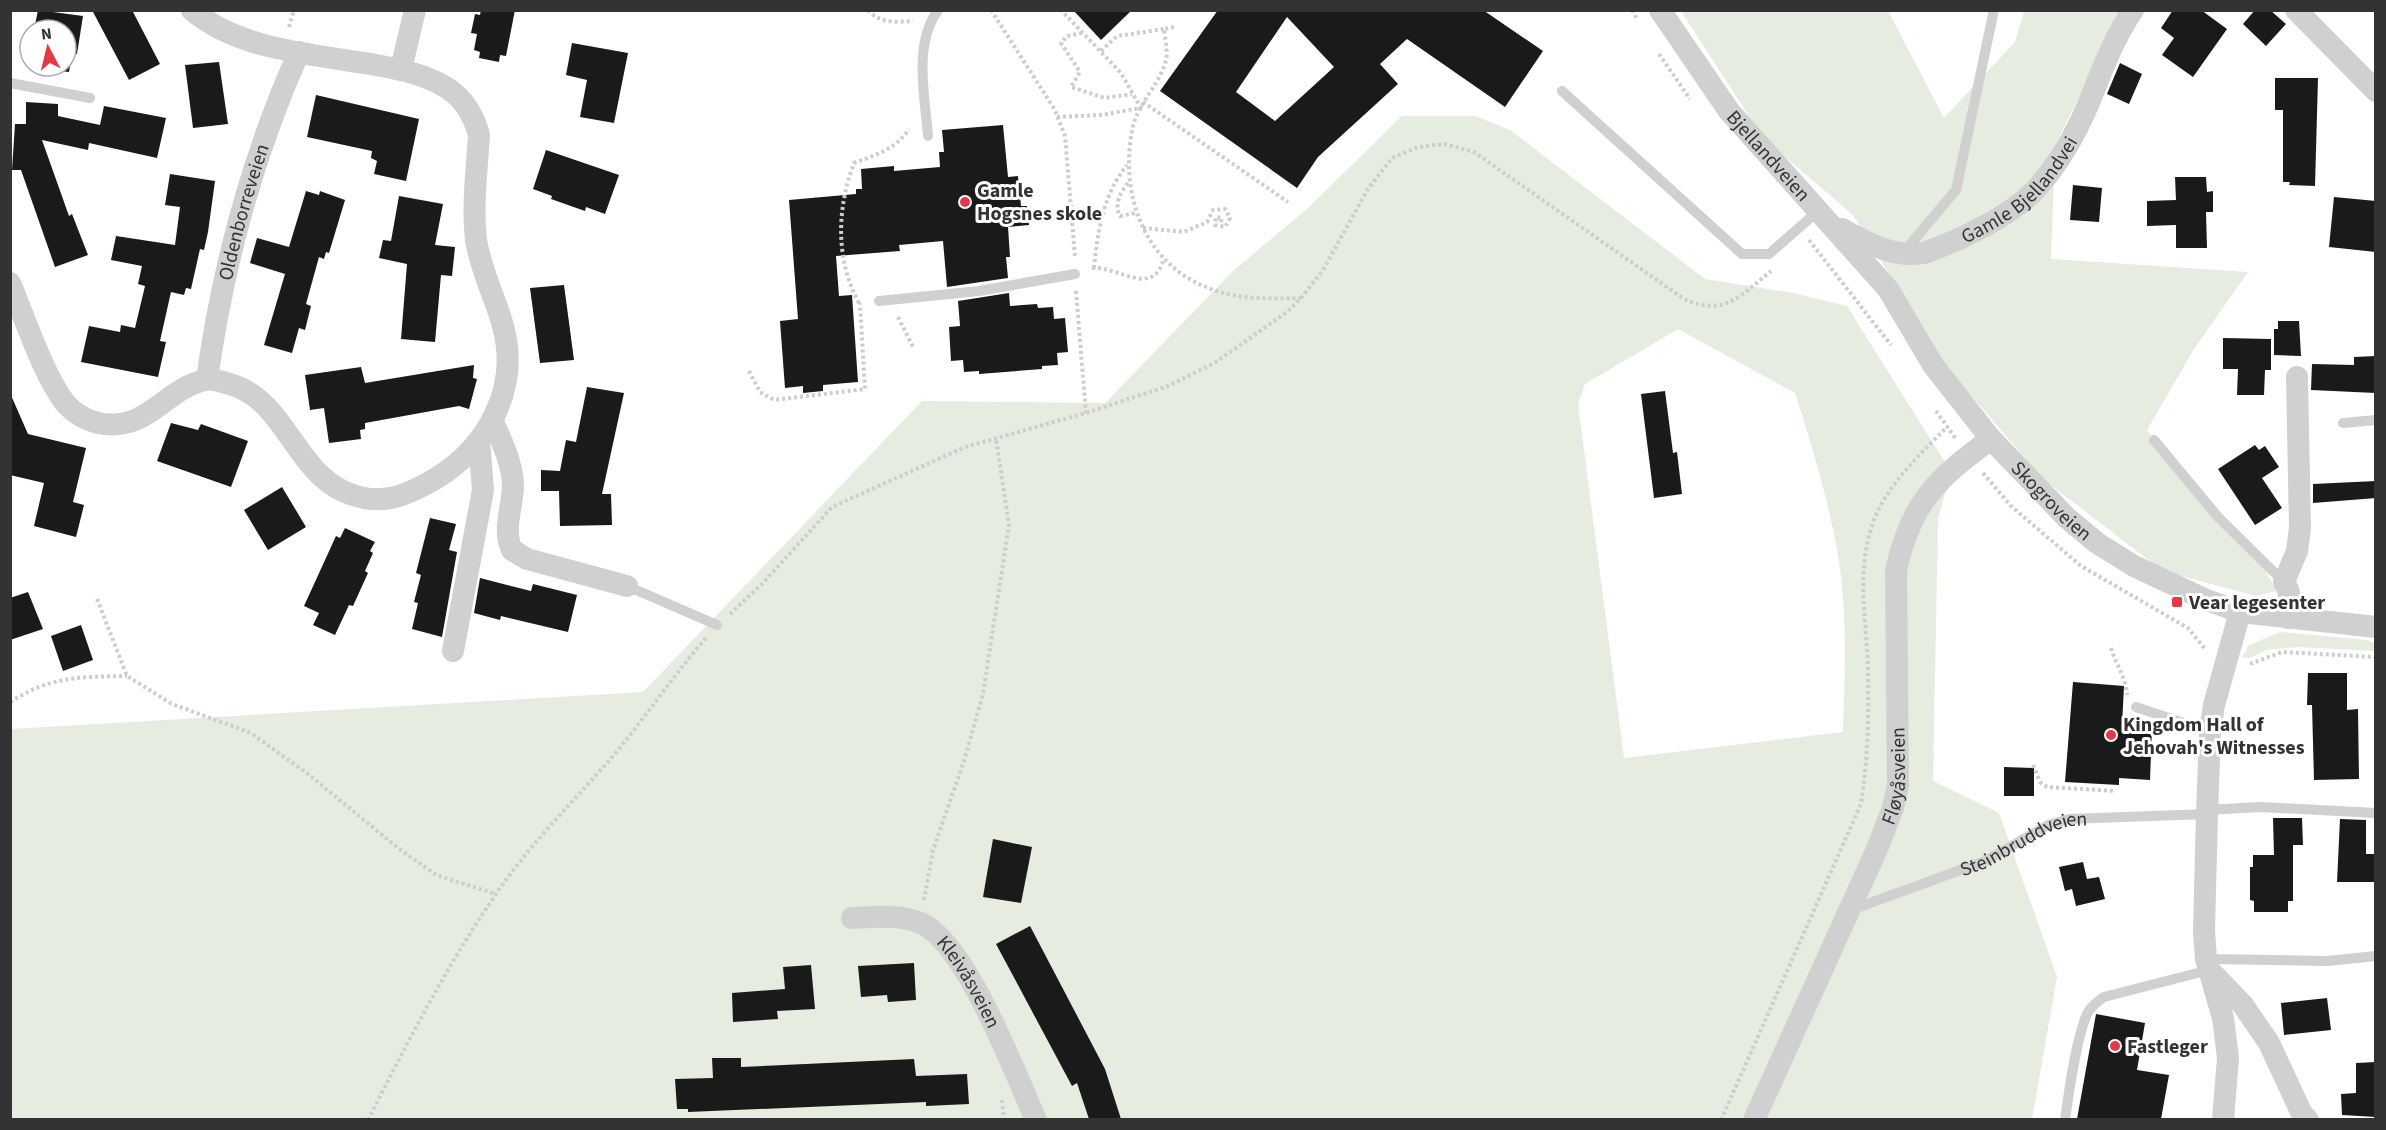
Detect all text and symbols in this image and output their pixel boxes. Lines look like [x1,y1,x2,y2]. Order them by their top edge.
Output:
north arrow [18,18,78,78]
text: N [40,23,53,46]
street label: Bjellandveien [1720,104,1816,208]
street label: Gamle Bjellandvei [1956,132,2085,251]
street label: Oldenborreveien [212,140,277,283]
place label: Gamle Hogsnes skole [977,177,1102,228]
marker: Gamle Hogsnes skole [958,195,972,209]
street label: Skogroveien [2004,455,2098,548]
place label: Vear legesenter [2188,589,2325,617]
marker: Vear legesenter [2170,595,2184,609]
place label: Kingdom Hall of Jehovah's Witnesses [2123,711,2305,762]
street label: Fløyåsveien [1875,727,1914,829]
marker: Kingdom Hall of Jehovah's Witnesses [2104,728,2118,742]
street label: Steinbruddveien [1956,805,2088,884]
street label: Kleivåsveien [930,930,1007,1033]
place label: Fastleger [2127,1033,2208,1061]
marker: Fastleger [2108,1039,2122,1053]

